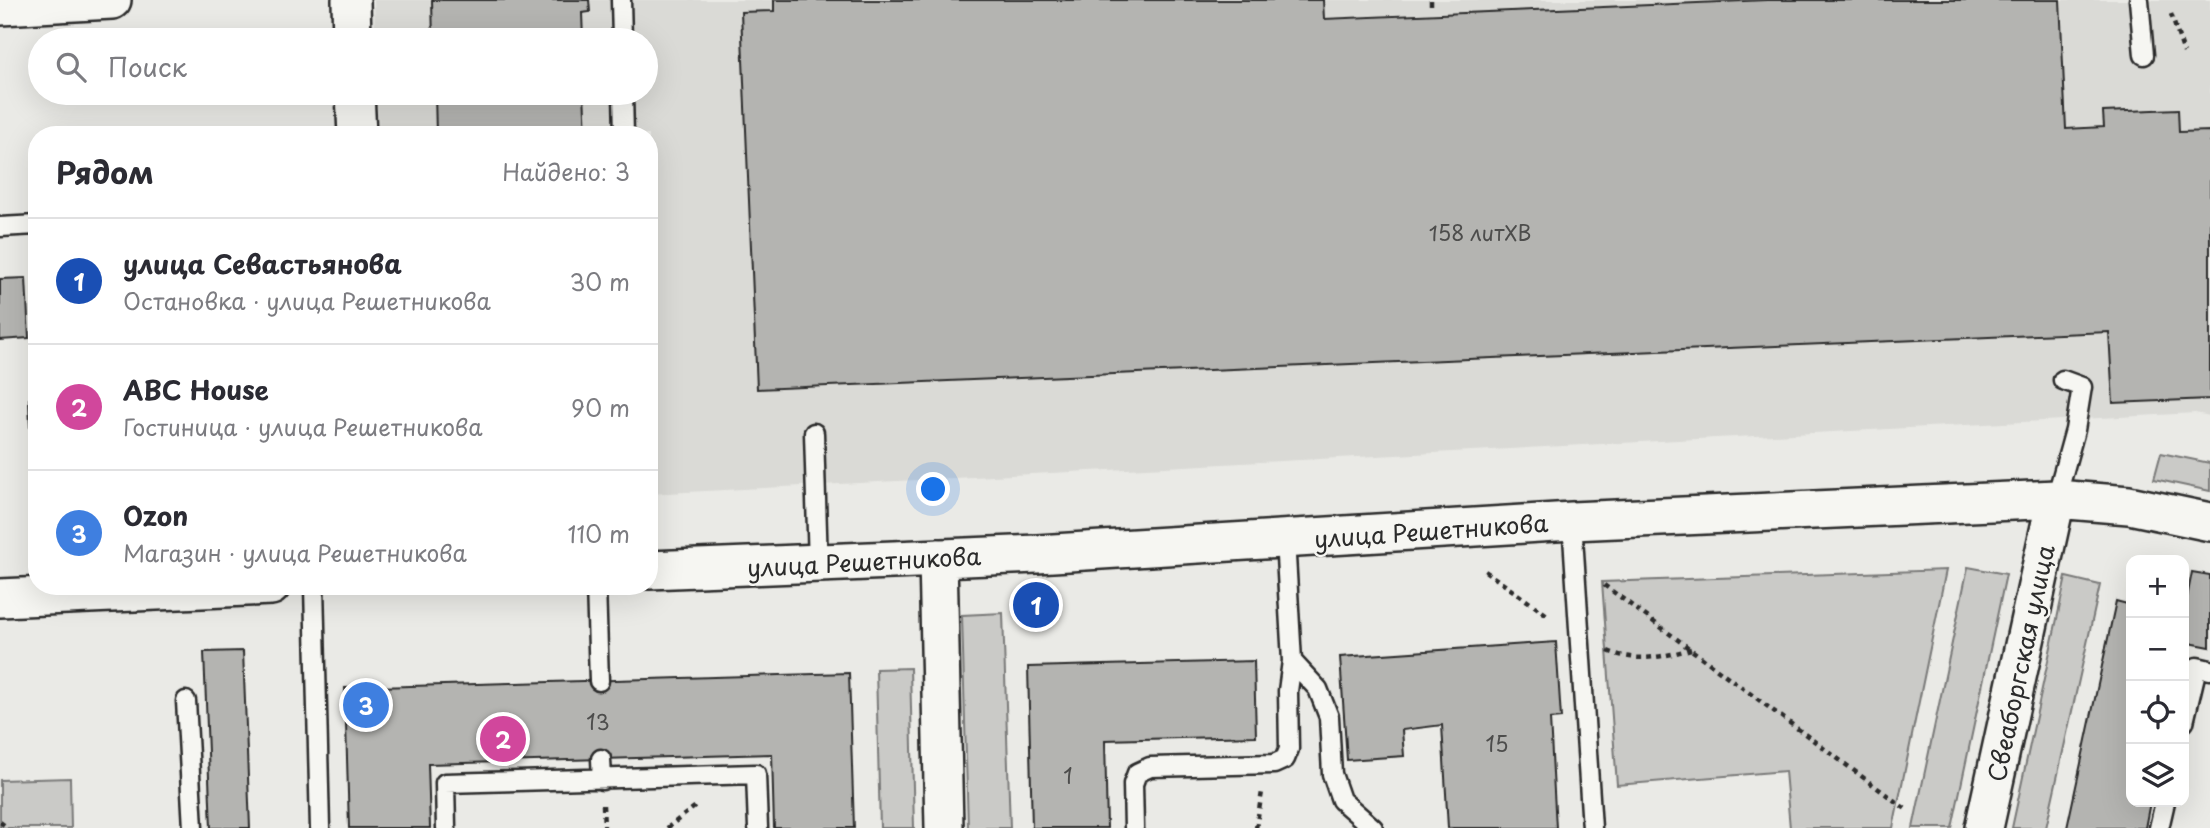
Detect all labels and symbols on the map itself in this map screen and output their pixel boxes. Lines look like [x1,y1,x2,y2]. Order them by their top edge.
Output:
house number: 158 литХВ [1429,216,1531,248]
your location [916,472,950,506]
street label: улица Решетникова [1313,504,1549,556]
street label: улица Решетникова [746,537,982,585]
street label: Свеаборгская улица [1977,541,2063,785]
pin: 1 [1013,579,1059,631]
pin: 3 [343,679,389,731]
house number: 13 [586,705,610,737]
pin: 2 [480,713,526,765]
house number: 15 [1486,727,1508,759]
house number: 1 [1063,759,1073,791]

